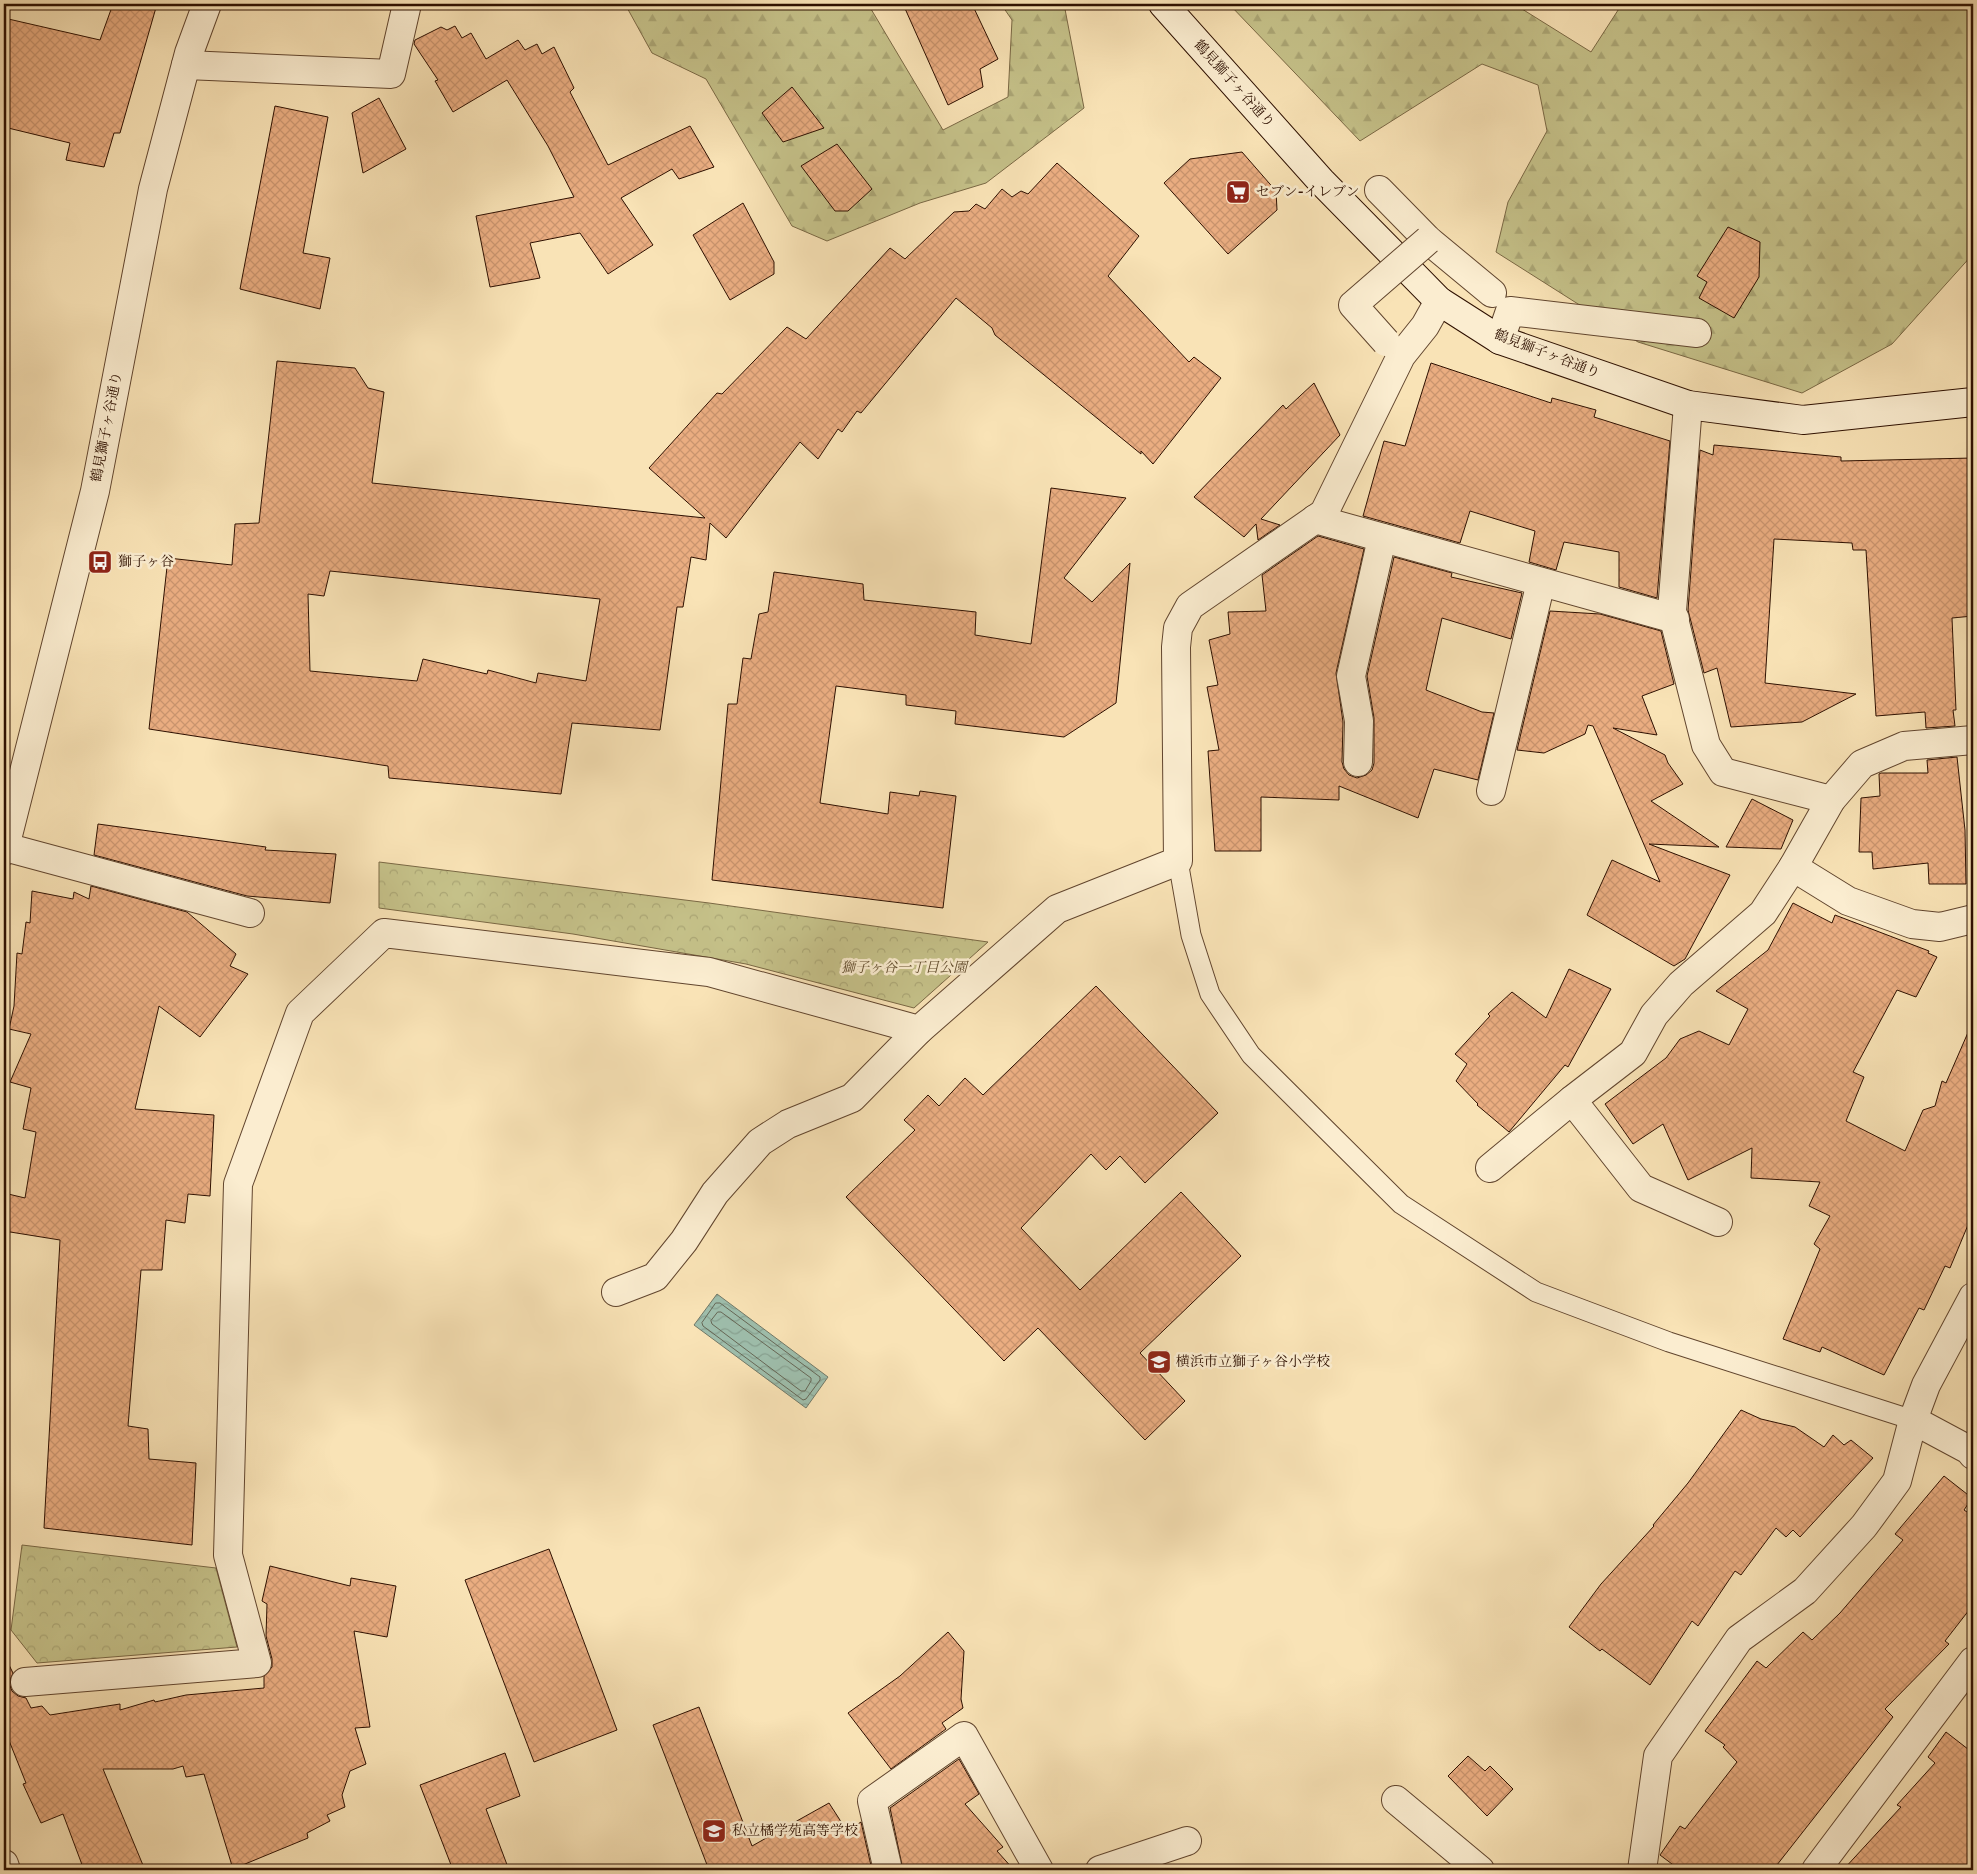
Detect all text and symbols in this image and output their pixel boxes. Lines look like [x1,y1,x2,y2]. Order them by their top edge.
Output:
street label: 鶴見獅子ヶ谷通り [1190,36,1278,132]
supermarket icon: セブン-イレブン [1225,179,1251,205]
place label: セブン-イレブン [1256,183,1359,201]
street label: 鶴見獅子ヶ谷通り [1491,326,1603,382]
street label: 鶴見獅子ヶ谷通り [87,370,127,484]
bus stop icon: 獅子ヶ谷 [87,549,113,575]
place label: 獅子ヶ谷 [118,553,174,571]
park label: 獅子ヶ谷一丁目公園 [841,959,969,977]
school or university icon: 横浜市立獅子ヶ谷小学校 [1146,1349,1172,1375]
place label: 横浜市立獅子ヶ谷小学校 [1176,1353,1330,1371]
school or university icon: 私立橘学苑高等学校 [701,1818,727,1844]
place label: 私立橘学苑高等学校 [732,1822,858,1840]

